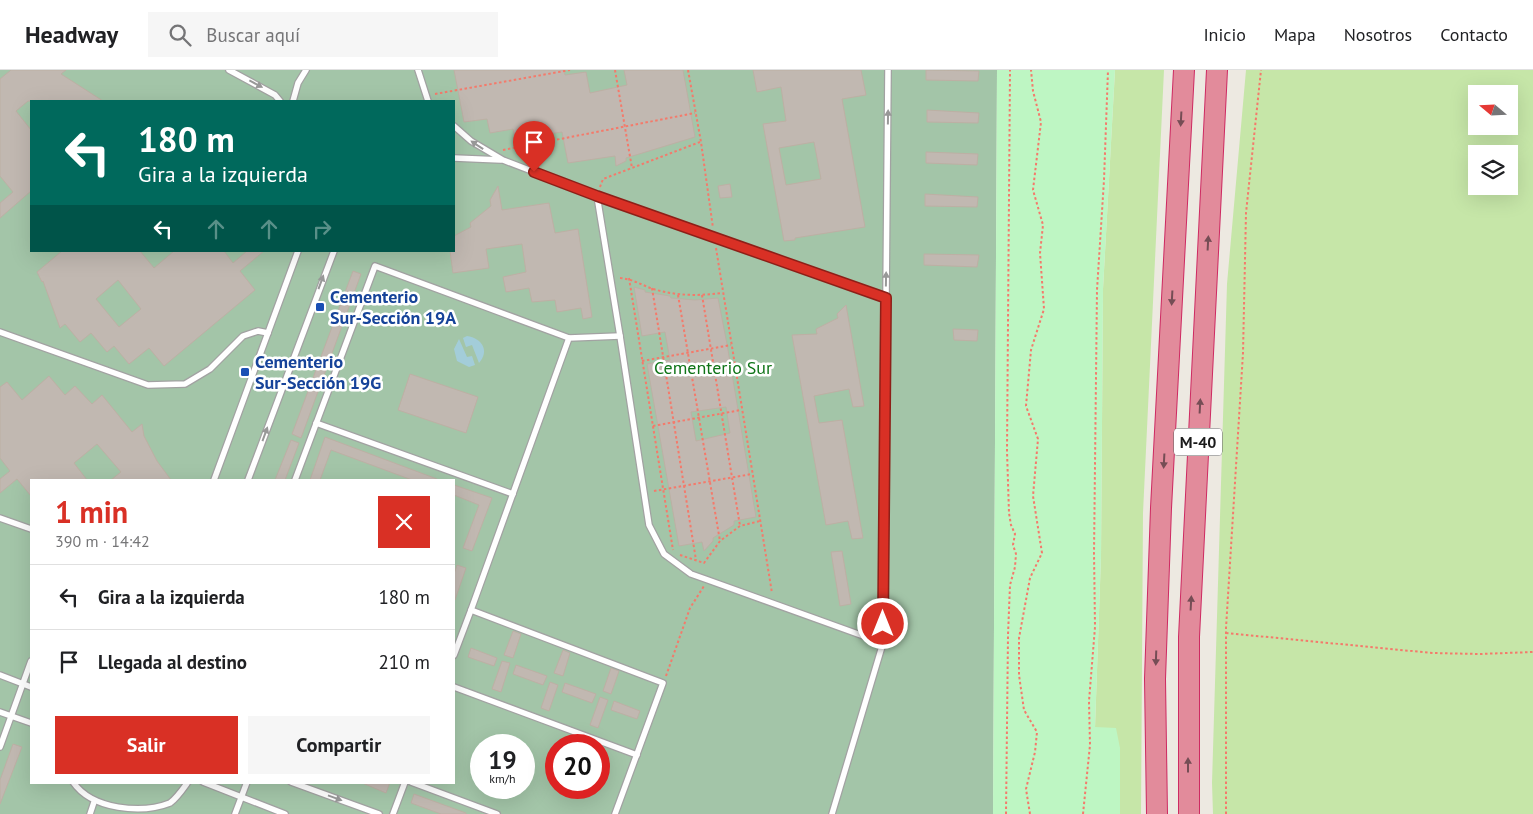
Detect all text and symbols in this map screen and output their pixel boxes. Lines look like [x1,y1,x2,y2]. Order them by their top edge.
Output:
search box [148,12,498,57]
text: Headway [25,19,118,50]
icon: search [166,21,194,49]
text: Buscar aquí [206,23,300,47]
text: Inicio [1203,23,1246,46]
text: Mapa [1274,23,1316,46]
text: Nosotros [1344,23,1412,46]
text: Contacto [1440,23,1508,46]
one-way arrow [249,80,262,89]
north arrow [1468,85,1518,135]
map controls [1468,85,1518,195]
one-way arrow [884,108,892,124]
one-way arrow [1177,111,1185,127]
text: 180 m [138,116,235,162]
icon: left [55,120,120,185]
pin [513,121,555,172]
icon: arrive [520,128,548,156]
one-way arrow [471,140,484,150]
button: layers [1468,145,1518,195]
text: Gira a la izquierda [138,160,308,188]
icon: left [149,215,177,243]
icon: ahead [202,215,230,243]
icon: ahead [255,215,283,243]
icon: right [308,215,336,243]
one-way arrow [1204,235,1212,251]
one-way arrow [882,271,890,287]
one-way arrow [317,274,325,289]
place label: Cementerio Sur-Sección 19A [330,285,456,329]
one-way arrow [1168,291,1176,307]
marker: Cementerio Sur-Sección 19A [314,301,326,313]
place label: Cementerio Sur-Sección 19G [255,350,381,394]
park label: Cementerio Sur [654,356,772,379]
marker: Cementerio Sur-Sección 19G [239,366,251,378]
one-way arrow [1196,397,1204,413]
one-way arrow [261,426,269,441]
road number: M-40 [1174,428,1222,456]
one-way arrow [1159,453,1167,469]
text: 1 min [55,492,128,531]
button: close [378,496,430,548]
text: 390 m · 14:42 [55,531,150,551]
icon: left [55,583,83,611]
text: Gira a la izquierda [98,585,245,609]
text: 180 m [378,585,430,609]
one-way arrow [1187,595,1195,611]
position arrow [856,597,908,649]
icon: arrive [55,648,83,676]
text: Llegada al destino [98,650,247,674]
text: 210 m [378,650,430,674]
one-way arrow [1151,650,1159,666]
button: Salir [55,716,238,774]
button: Compartir [248,716,430,774]
speed limit sign: 20 [545,734,610,799]
text: 19 [488,744,517,776]
one-way arrow [1184,757,1192,773]
text: km/h [489,771,516,786]
one-way arrow [328,794,343,802]

